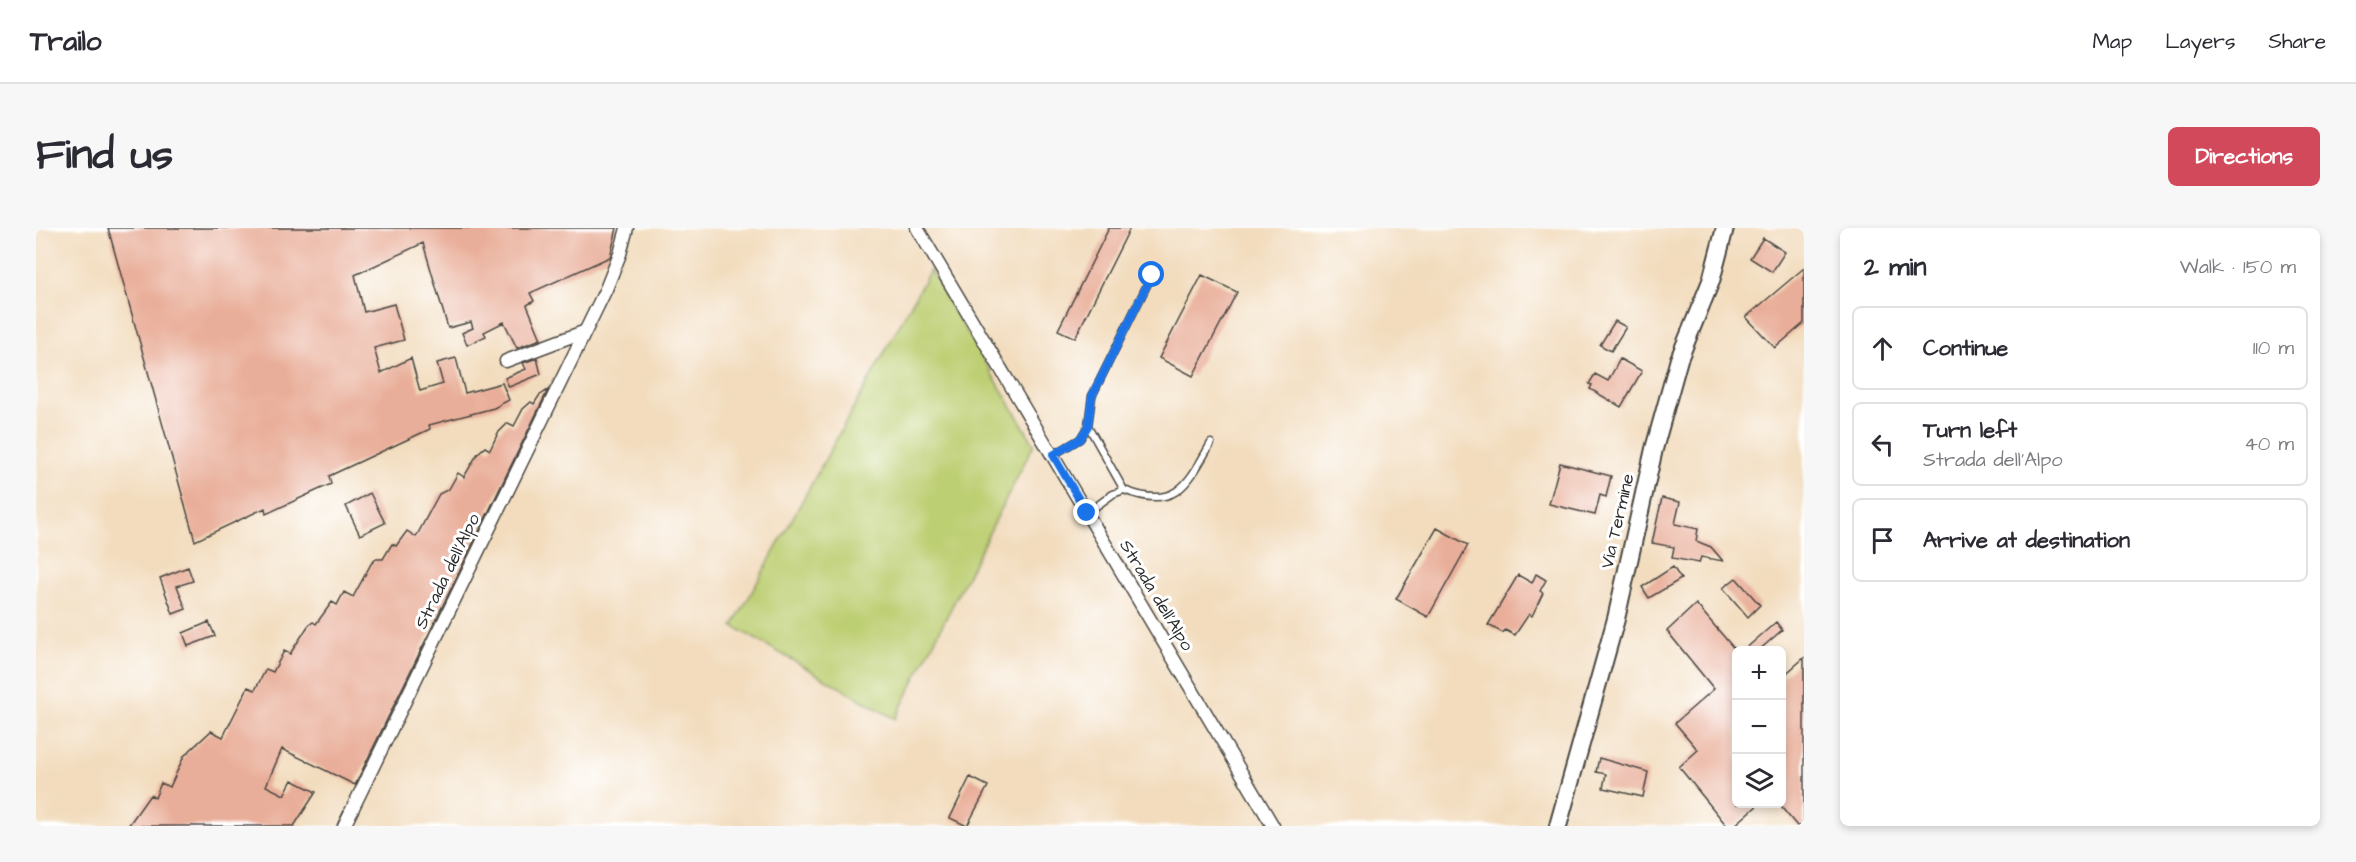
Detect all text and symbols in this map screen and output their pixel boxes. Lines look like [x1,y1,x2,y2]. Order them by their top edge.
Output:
text: Trailo [30,22,102,61]
text: Map [2092,27,2132,56]
text: Layers [2165,27,2235,56]
text: Share [2268,27,2326,56]
text: Find us [36,127,173,185]
button: Directions [2168,127,2320,186]
text: 2 min [1864,249,1926,285]
text: Walk · 150 m [2180,253,2296,281]
route start [1138,261,1164,287]
icon: ahead [1866,332,1899,365]
text: Continue [1923,333,2008,364]
text: 110 m [2253,334,2294,362]
text: Turn left [1923,415,2017,446]
icon: left [1866,428,1899,461]
text: 40 m [2244,430,2294,458]
text: Strada dell'Alpo [1923,446,2063,474]
street label: Via Termine [1594,471,1641,571]
route end [1073,499,1099,525]
street label: Strada dell'Alpo [409,509,486,633]
icon: arrive [1866,524,1899,557]
text: Arrive at destination [1923,525,2130,556]
street label: Strada dell'Alpo [1114,535,1200,656]
map controls [1732,646,1786,808]
button: + [1732,646,1786,700]
button: − [1732,700,1786,754]
button: layers [1732,754,1786,808]

